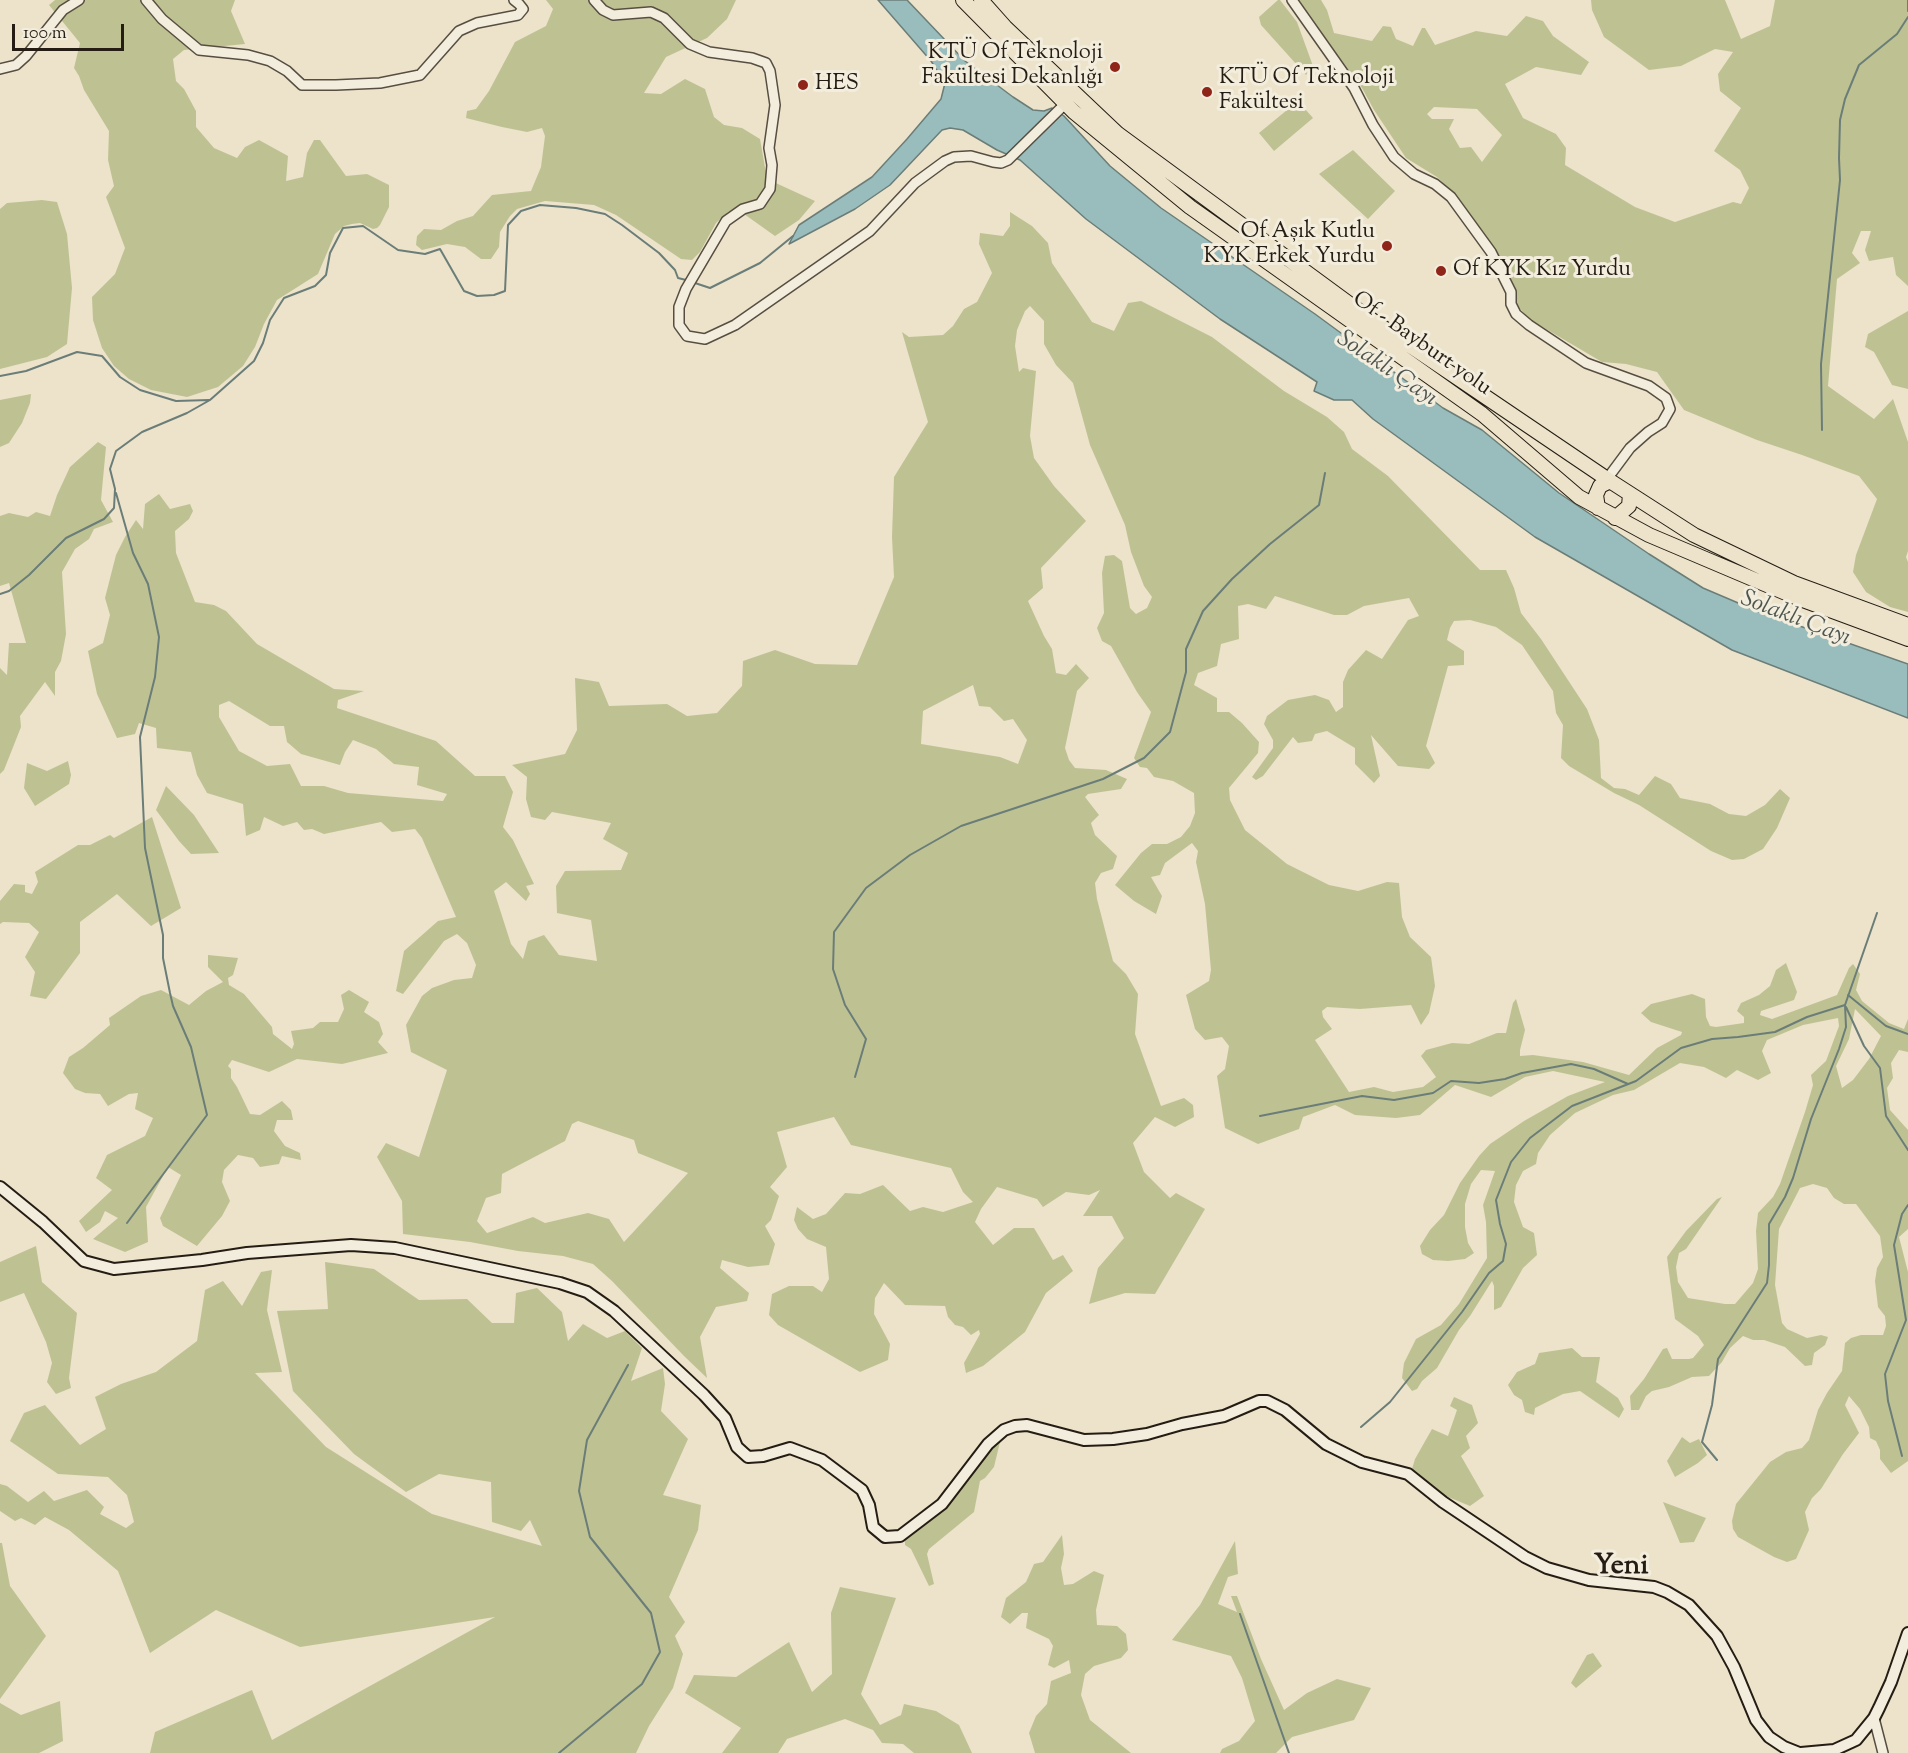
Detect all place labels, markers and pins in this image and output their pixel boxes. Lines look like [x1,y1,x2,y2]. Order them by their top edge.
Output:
place label: KTÜ Of Teknoloji Fakültesi Dekanlığı [922,41,1103,92]
marker: KTÜ Of Teknoloji Fakültesi Dekanlığı [1108,60,1122,74]
place label: KTÜ Of Teknoloji Fakültesi [1219,66,1394,118]
place label: HES [815,72,859,98]
marker: HES [796,78,810,92]
marker: KTÜ Of Teknoloji Fakültesi [1200,85,1214,99]
place label: Of Aşık Kutlu KYK Erkek Yurdu [1203,220,1375,272]
marker: Of Aşık Kutlu KYK Erkek Yurdu [1380,239,1394,253]
place label: Of KYK Kız Yurdu [1453,258,1631,284]
marker: Of KYK Kız Yurdu [1434,264,1448,278]

